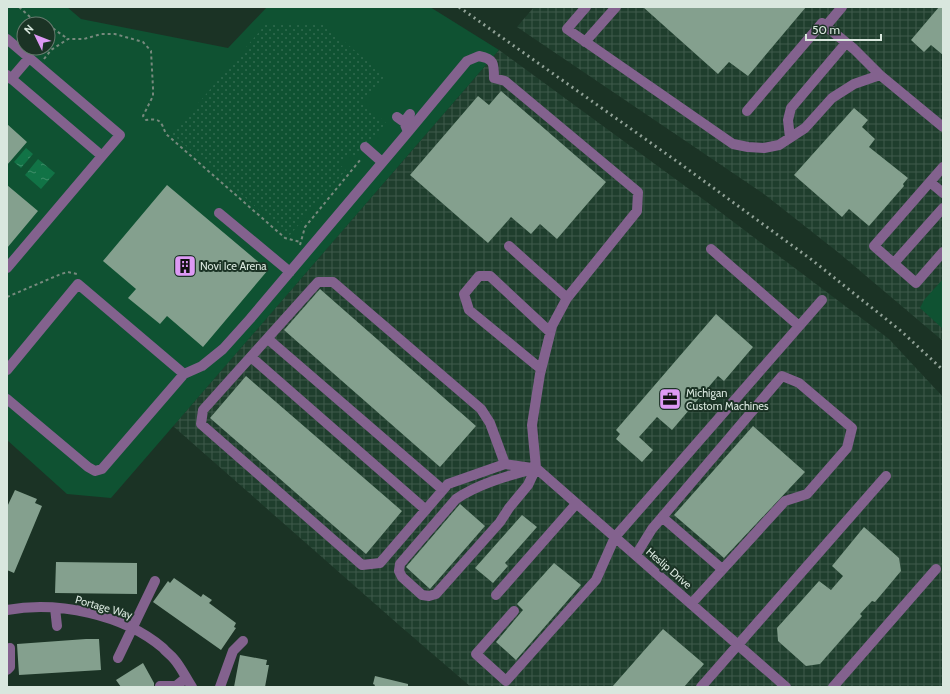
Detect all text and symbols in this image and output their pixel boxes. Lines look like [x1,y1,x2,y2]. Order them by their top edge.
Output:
north arrow [16,16,56,56]
scale bar [806,16,881,42]
text: N [21,22,36,37]
text: 50 m [812,22,840,37]
building icon: Novi Ice Arena [172,253,198,279]
place label: Novi Ice Arena [200,259,267,273]
office icon: Michigan Custom Machines [657,386,683,412]
place label: Michigan Custom Machines [686,386,769,413]
street label: Heslip Drive [643,544,695,592]
street label: Portage Way [74,592,135,622]

